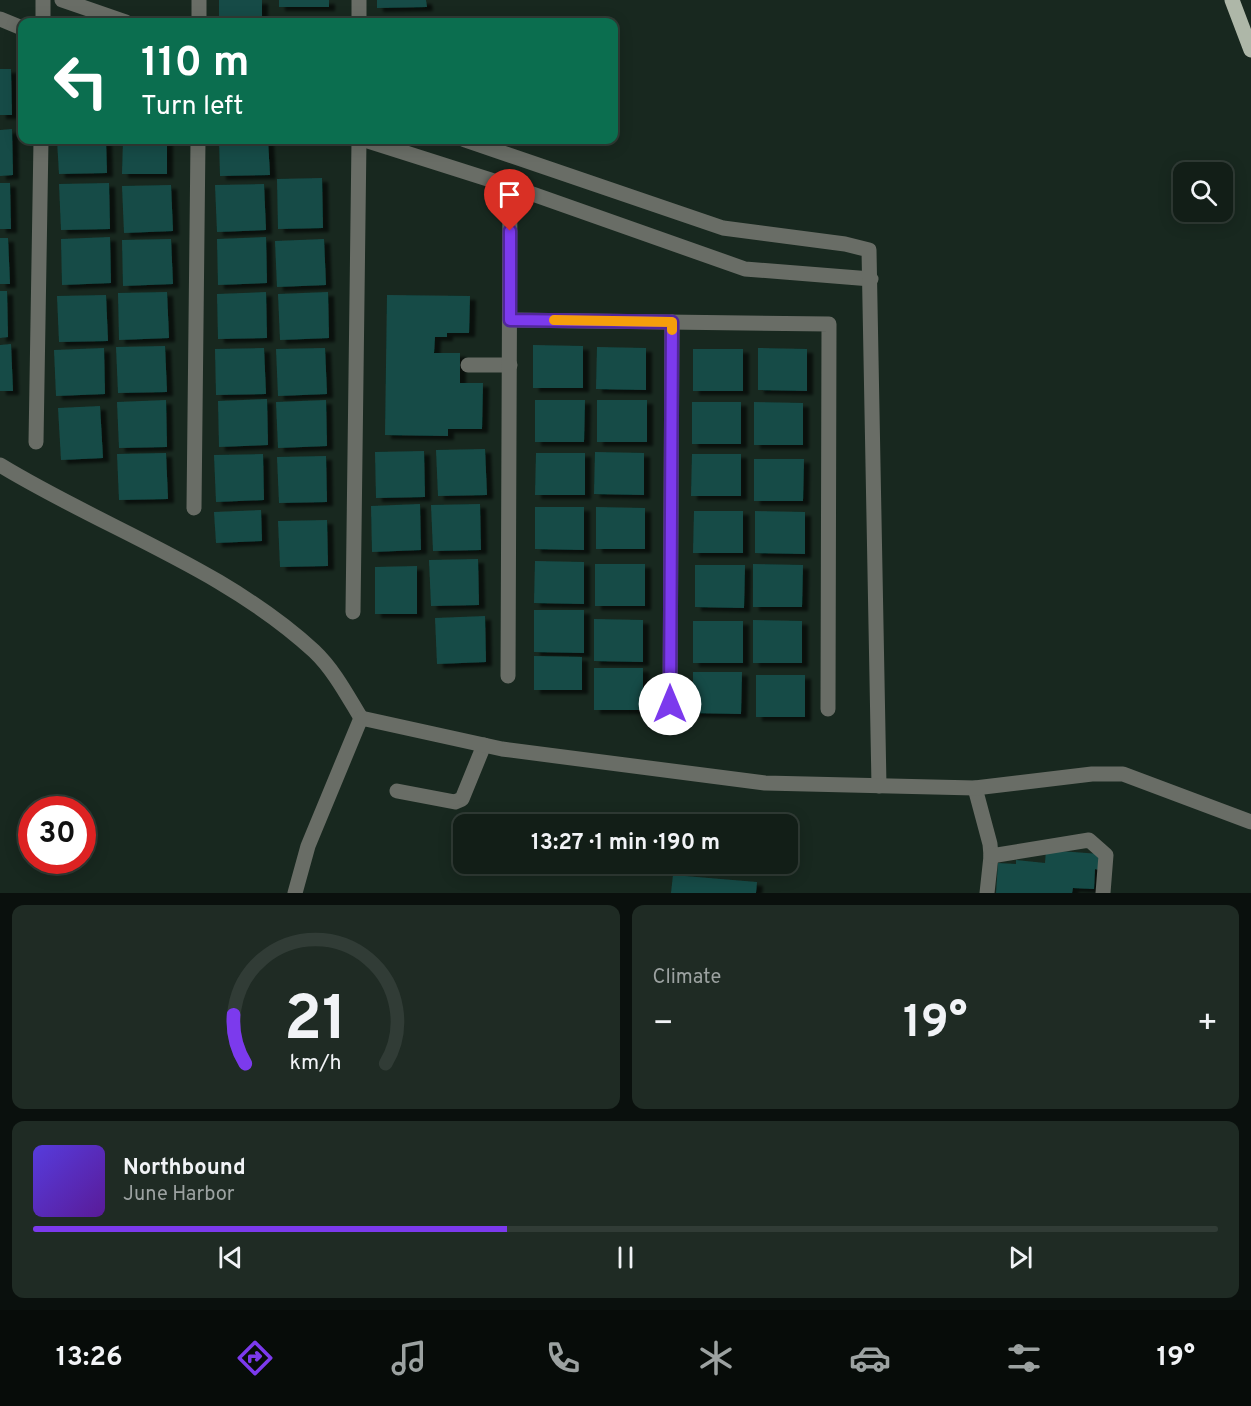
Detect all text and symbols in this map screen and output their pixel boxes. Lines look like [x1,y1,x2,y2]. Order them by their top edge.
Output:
text: 110 m [141,38,250,91]
icon: left [42,42,120,120]
text: Turn left [141,90,243,124]
map controls [1173,162,1233,222]
button: search [1173,162,1233,222]
pin [484,169,535,231]
icon: arrive [493,178,526,211]
position arrow [638,672,702,736]
speed limit sign: 30 [18,796,96,874]
text: 13:27 · 1 min · 190 m [531,830,720,857]
text: Climate [653,965,721,991]
text: 21 [284,983,347,1062]
text: 19° [903,996,967,1053]
text: − [653,1004,674,1046]
text: + [1197,1004,1218,1046]
text: km/h [290,1050,342,1077]
text: Northbound [123,1155,246,1182]
text: June Harbor [123,1182,235,1208]
icon: previous [214,1241,247,1274]
icon: pause [609,1241,642,1274]
icon: next [1004,1241,1037,1274]
icon: directions [234,1337,276,1379]
icon: music [388,1337,430,1379]
icon: phone [542,1337,584,1379]
icon: climate [695,1337,737,1379]
icon: car [849,1337,891,1379]
icon: filters [1003,1337,1045,1379]
text: 13:26 [56,1341,123,1375]
text: 19° [1156,1341,1195,1375]

